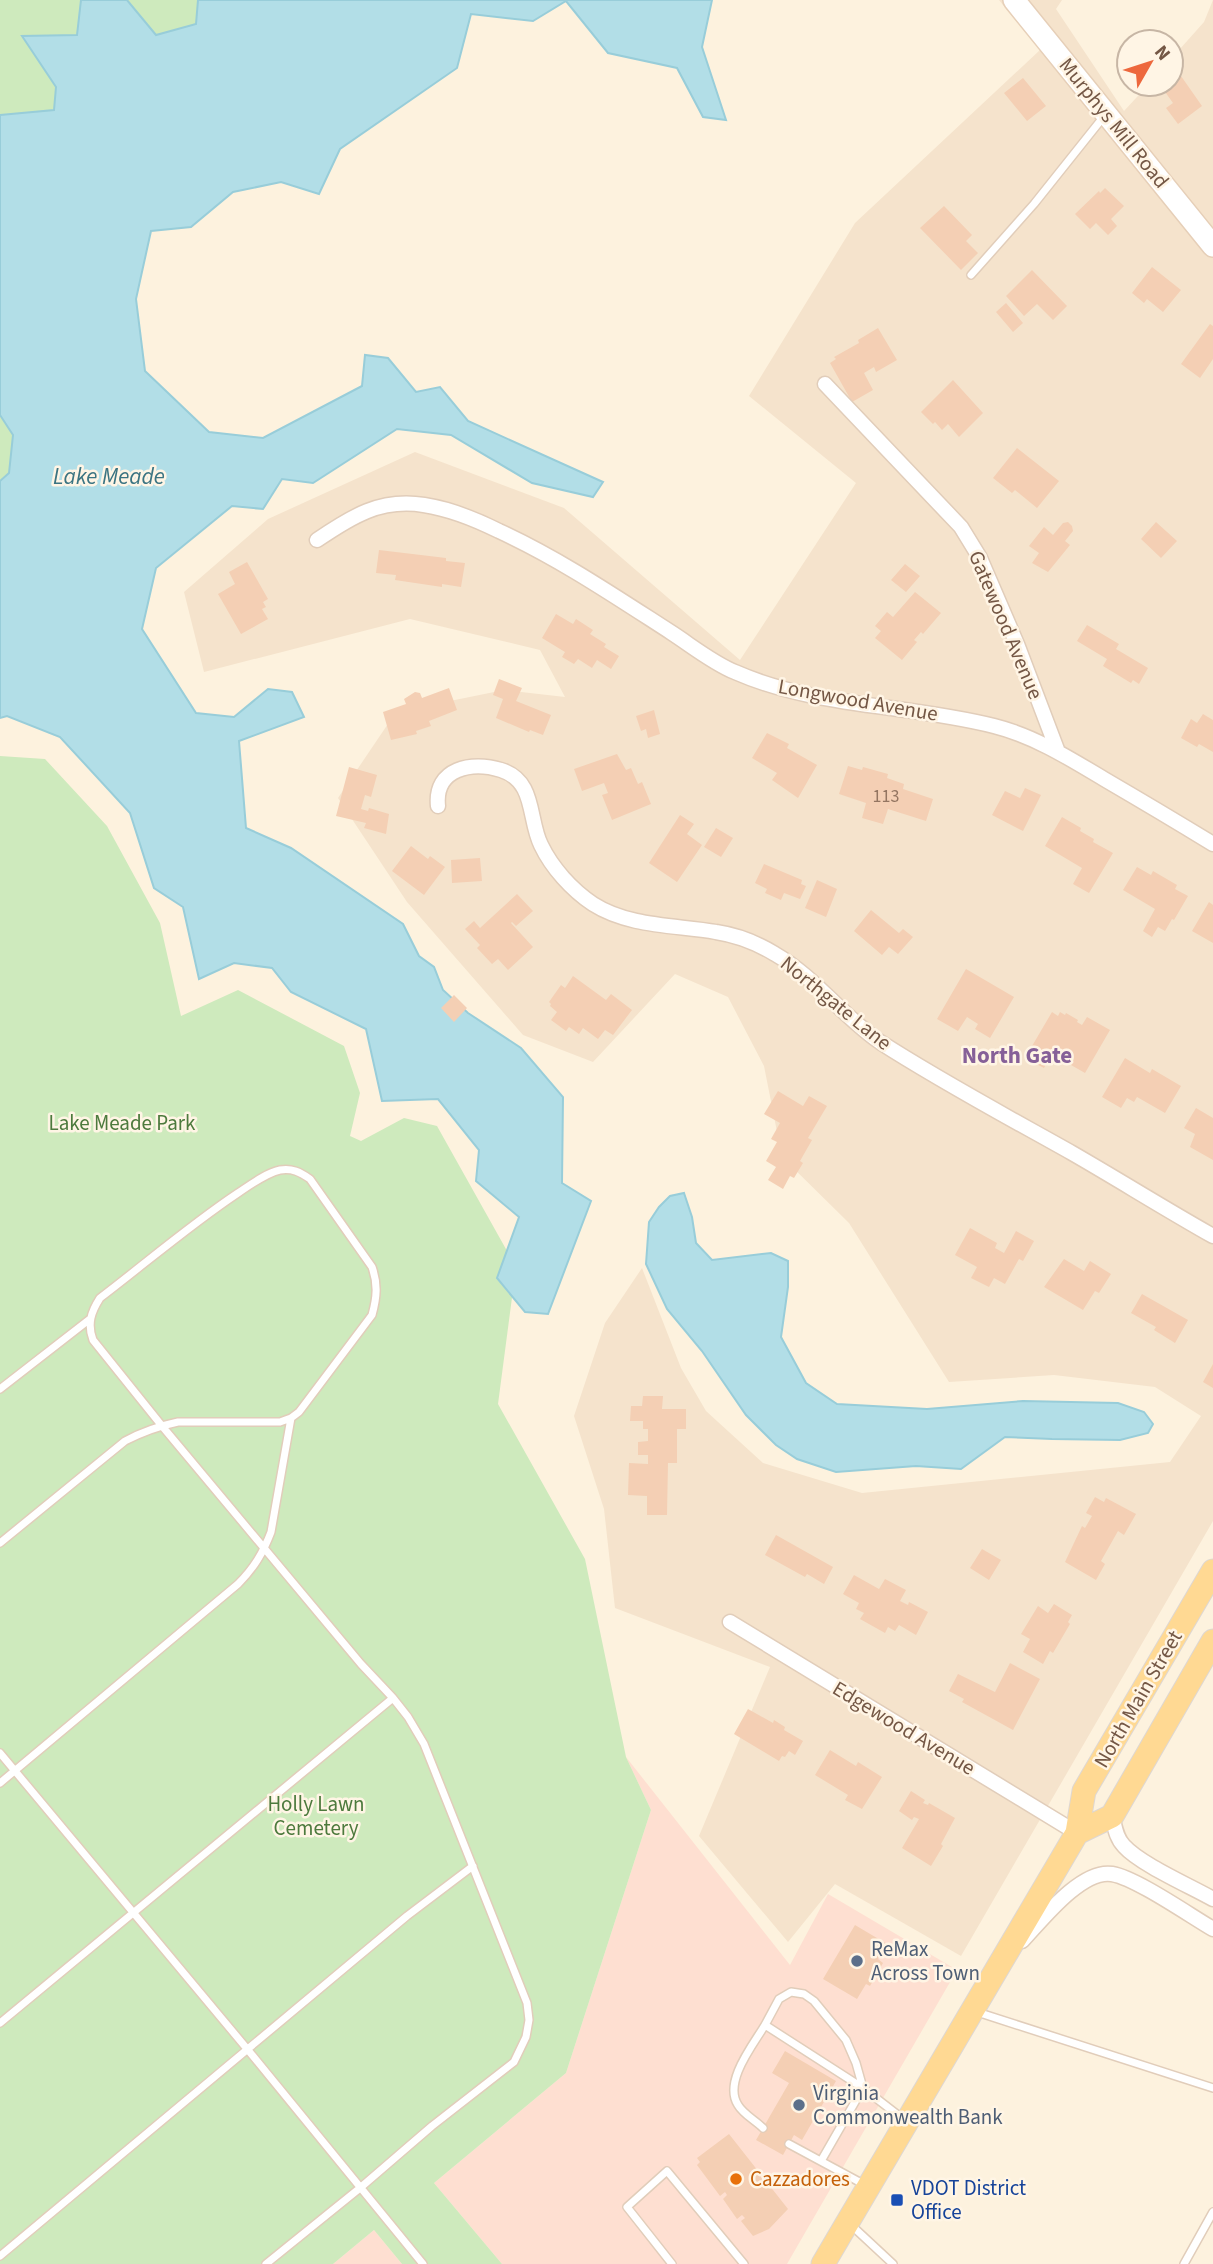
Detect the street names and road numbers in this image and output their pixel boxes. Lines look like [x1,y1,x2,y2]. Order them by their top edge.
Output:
street label: Murphys Mill Road [1052,51,1176,195]
street label: Gatewood Avenue [961,546,1051,704]
street label: Longwood Avenue [776,671,940,729]
street label: Northgate Lane [774,949,898,1057]
street label: North Main Street [1086,1625,1190,1773]
street label: Edgewood Avenue [827,1674,981,1782]

